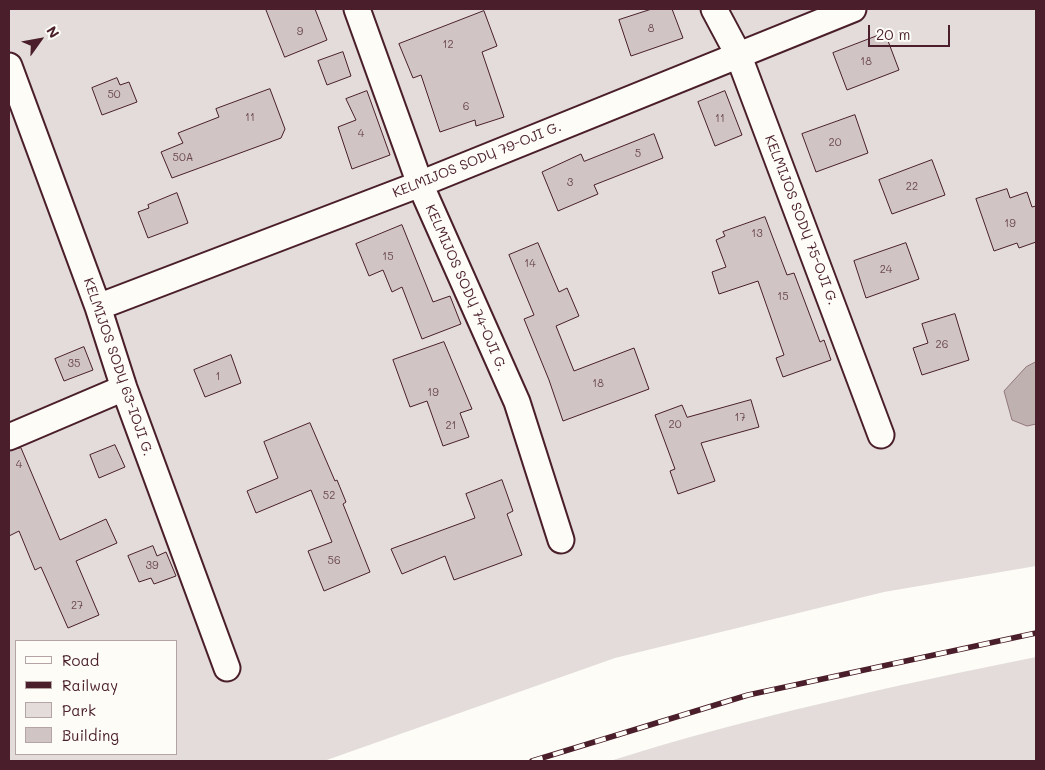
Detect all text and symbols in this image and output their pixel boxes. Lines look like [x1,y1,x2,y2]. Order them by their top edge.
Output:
north arrow [15,15,65,65]
scale bar [870,15,952,47]
text: N [42,22,64,41]
house number: 8 [648,22,654,36]
text: 20 m [876,24,910,44]
house number: 9 [297,25,303,39]
house number: 12 [442,38,454,52]
house number: 18 [860,55,872,69]
house number: 50 [107,88,121,102]
house number: 6 [463,100,469,114]
house number: 11 [245,111,255,125]
house number: 11 [715,112,725,126]
street label: KELMIJOS SODŲ 79-OJI G. [390,118,564,202]
house number: 4 [358,127,364,141]
street label: KELMIJOS SODŲ 75-OJI G. [761,133,841,307]
house number: 20 [829,136,841,150]
house number: 5 [635,147,641,161]
house number: 50A [173,151,193,165]
house number: 3 [567,176,573,190]
house number: 22 [906,180,918,194]
street label: KELMIJOS SODŲ 74-OJI G. [422,202,510,374]
house number: 19 [1004,217,1016,231]
house number: 13 [751,227,763,241]
house number: 15 [382,250,394,264]
house number: 14 [524,257,536,271]
house number: 24 [880,263,892,277]
street label: KELMIJOS SODŲ 63-IOJI G. [80,276,156,458]
house number: 15 [777,290,789,304]
house number: 26 [936,338,948,352]
house number: 35 [68,357,80,371]
house number: 1 [216,370,220,384]
house number: 18 [592,377,604,391]
house number: 19 [427,386,439,400]
house number: 17 [734,411,746,425]
house number: 20 [669,418,681,432]
house number: 21 [445,419,457,433]
house number: 4 [16,458,22,472]
house number: 52 [323,489,335,503]
house number: 56 [327,554,341,568]
house number: 39 [146,559,158,573]
house number: 27 [71,599,83,613]
legend [15,640,178,755]
text: Road [62,650,99,670]
text: Railway [62,675,118,695]
text: Park [62,700,96,720]
text: Building [62,725,119,745]

